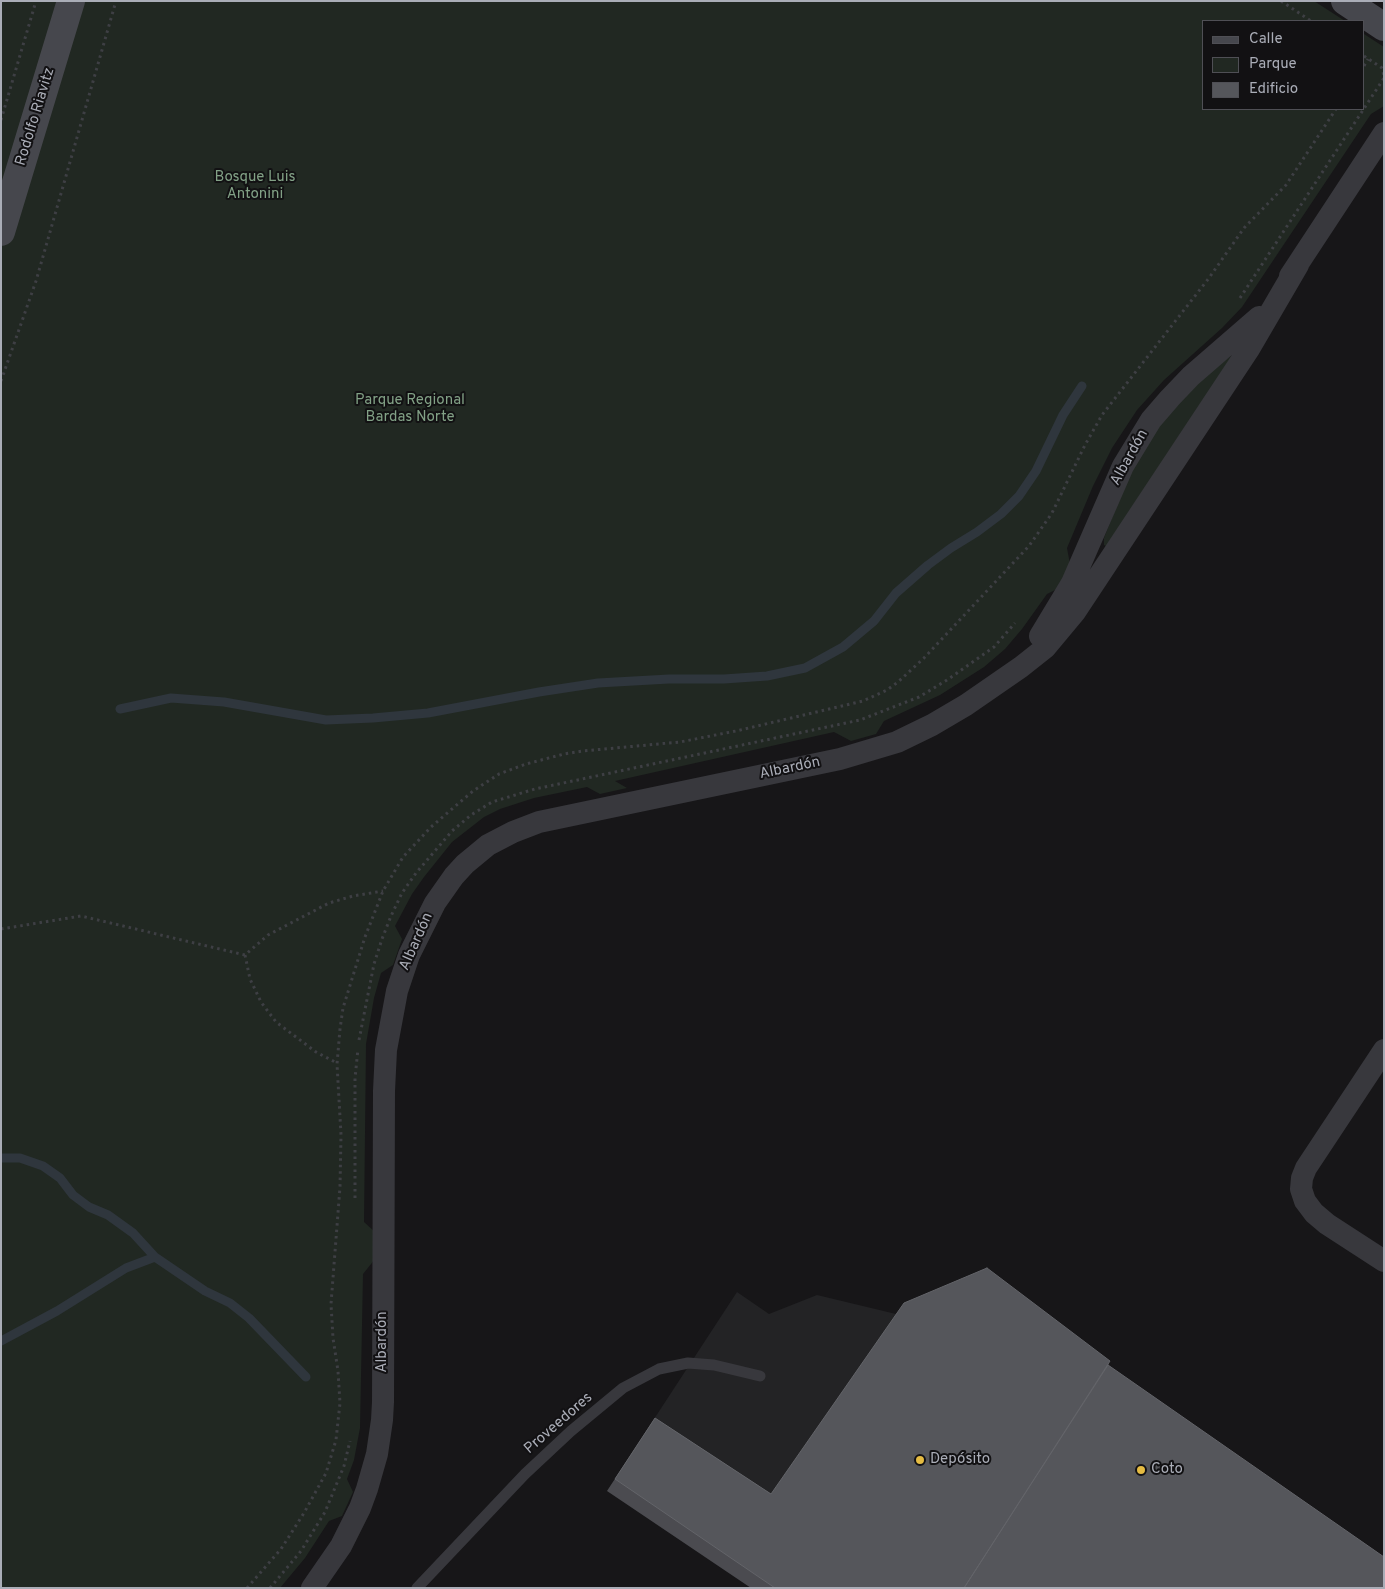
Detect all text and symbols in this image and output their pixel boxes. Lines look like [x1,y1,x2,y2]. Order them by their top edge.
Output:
legend [1202,20,1365,110]
text: Calle [1249,30,1283,49]
text: Parque [1249,55,1297,74]
street label: Rodolfo Riavitz [13,66,59,168]
text: Edificio [1249,80,1298,99]
park label: Bosque Luis Antonini [214,169,296,204]
park label: Parque Regional Bardas Norte [355,392,465,427]
street label: Albardón [1107,427,1153,489]
street label: Albardón [758,754,822,784]
street label: Albardón [396,910,438,974]
street label: Albardón [374,1311,392,1373]
street label: Proveedores [521,1389,597,1459]
place label: Depósito [930,1451,990,1469]
marker: Depósito [914,1454,926,1466]
place label: Coto [1151,1461,1183,1479]
marker: Coto [1135,1464,1147,1476]

